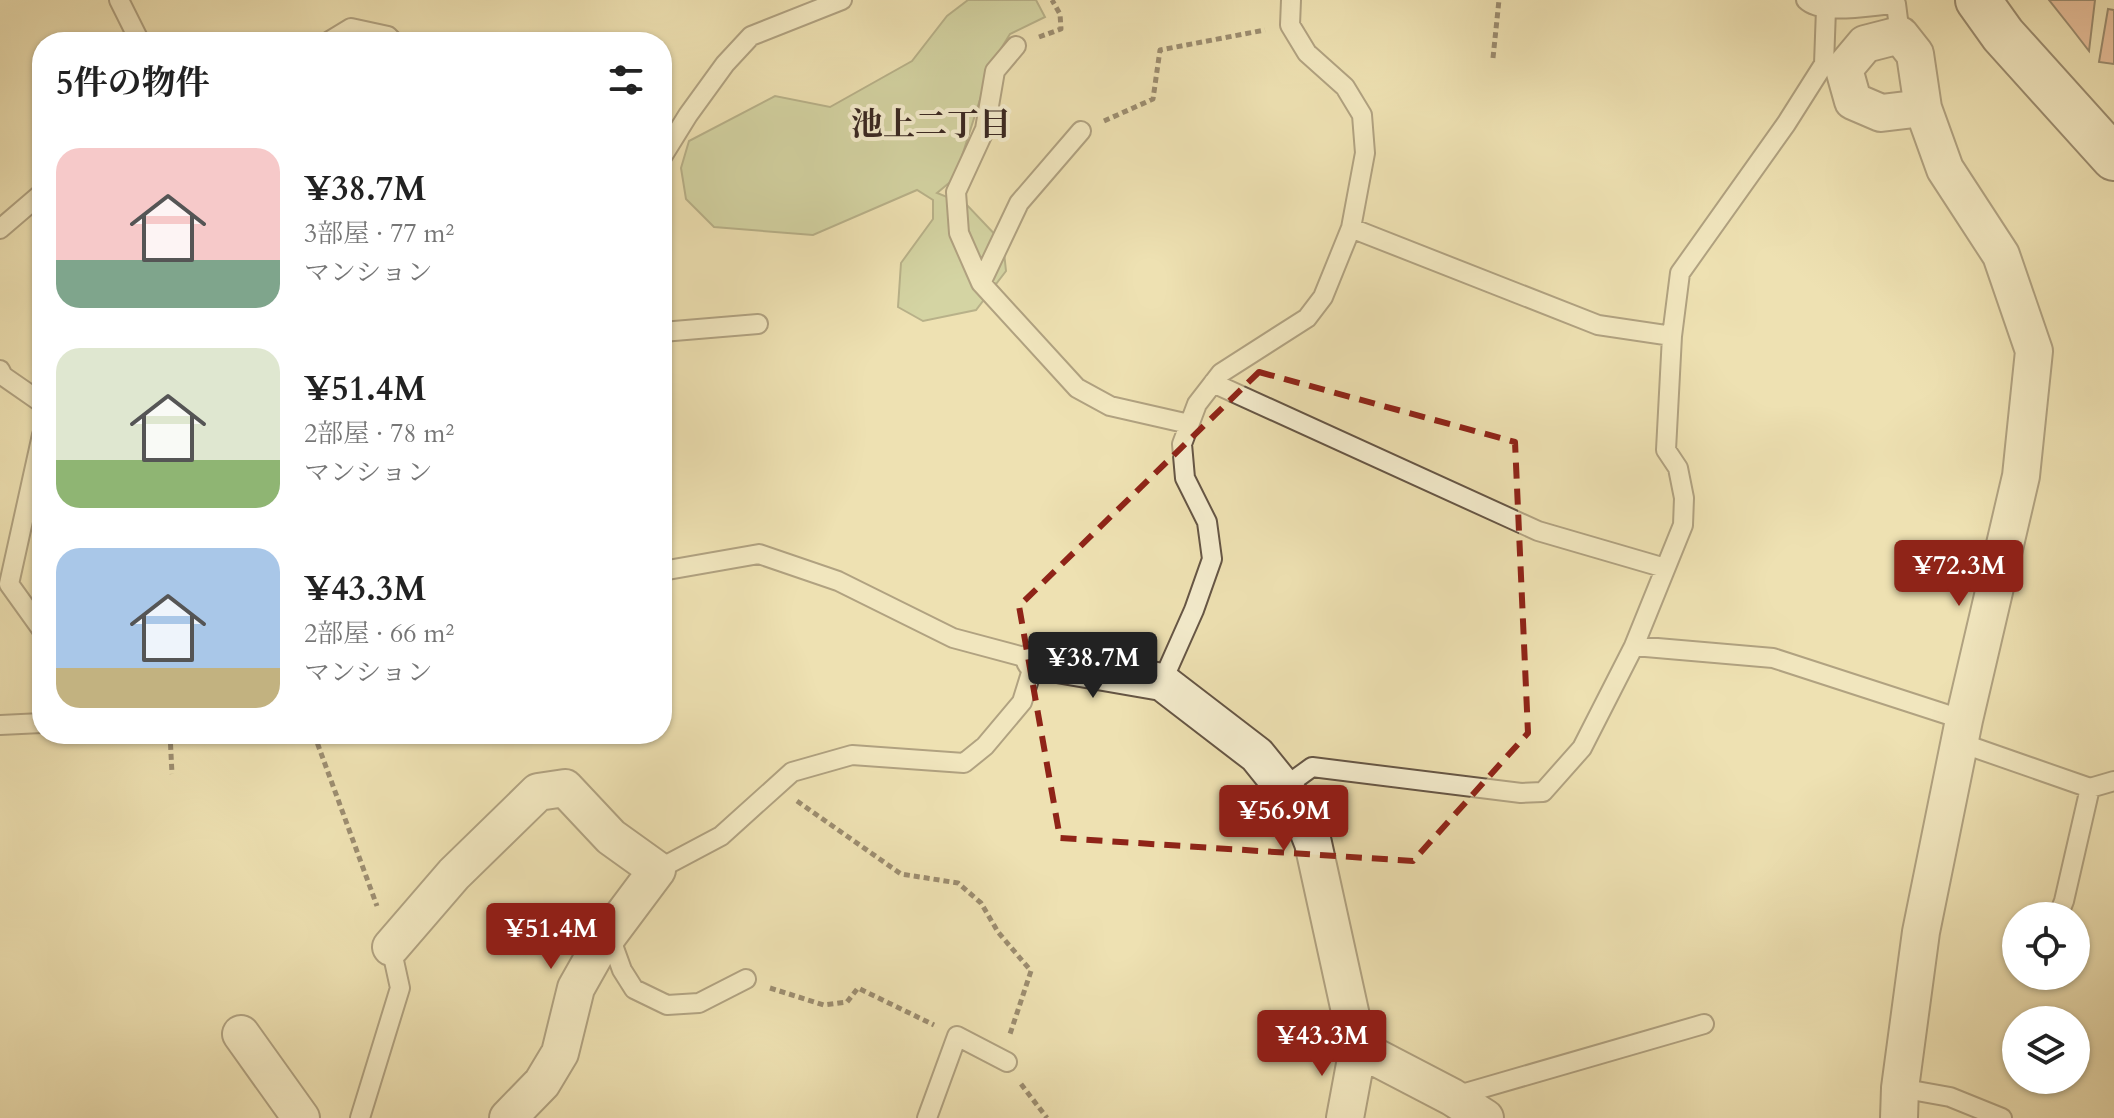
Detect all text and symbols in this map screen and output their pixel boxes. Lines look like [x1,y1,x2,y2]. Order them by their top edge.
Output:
icon: filters [604,58,648,102]
text: 5件の物件 [56,60,209,106]
district label: 池上二丁目 [851,103,1011,147]
text: ¥38.7M [304,166,426,212]
icon: home [120,180,216,276]
text: 3部屋 · 77 m² [304,216,454,251]
text: マンション [304,255,433,290]
text: ¥51.4M [304,366,426,412]
icon: home [120,380,216,476]
text: 2部屋 · 78 m² [304,416,454,451]
text: マンション [304,455,433,490]
pin: ¥72.3M [1894,540,2024,608]
text: ¥72.3M [1912,548,2006,583]
text: ¥43.3M [304,566,426,612]
icon: home [120,580,216,676]
text: 2部屋 · 66 m² [304,616,454,651]
pin: ¥38.7M [1028,632,1158,700]
text: ¥38.7M [1046,640,1140,675]
text: マンション [304,655,433,690]
pin: ¥56.9M [1219,785,1349,853]
text: ¥56.9M [1237,793,1331,828]
map controls [2002,902,2090,1094]
button: locate [2002,902,2090,990]
pin: ¥51.4M [486,903,616,971]
text: ¥51.4M [504,911,598,946]
button: layers [2002,1006,2090,1094]
pin: ¥43.3M [1257,1010,1387,1078]
text: ¥43.3M [1275,1018,1369,1053]

